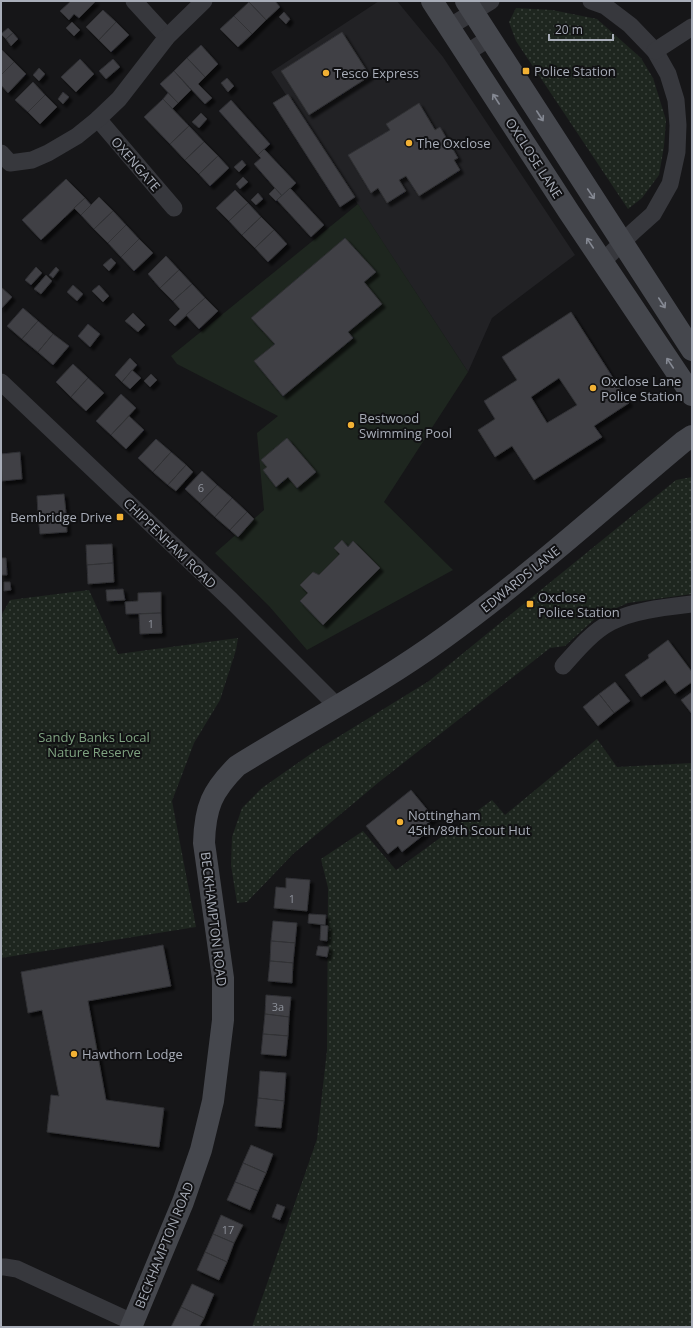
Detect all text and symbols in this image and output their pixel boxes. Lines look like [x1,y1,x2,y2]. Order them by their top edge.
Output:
scale bar [549,16,613,42]
text: 20 m [555,21,583,38]
place label: Police Station [534,62,616,80]
place label: Tesco Express [334,64,419,82]
marker: Police Station [521,66,531,76]
marker: Tesco Express [321,68,331,78]
one-way arrow [492,94,500,105]
one-way arrow [537,110,545,122]
street label: OXCLOSE LANE [501,114,567,202]
street label: OXENGATE [107,133,165,195]
place label: The Oxclose [417,134,491,152]
marker: The Oxclose [404,138,414,148]
one-way arrow [588,188,596,200]
one-way arrow [585,237,593,249]
one-way arrow [658,297,666,309]
one-way arrow [666,357,674,368]
place label: Oxclose Lane Police Station [601,372,683,405]
marker: Oxclose Lane Police Station [588,383,598,393]
place label: Bestwood Swimming Pool [359,409,452,442]
marker: Bestwood Swimming Pool [346,420,356,430]
house number: 6 [198,480,204,495]
street label: CHIPPENHAM ROAD [120,494,220,592]
place label: Bembridge Drive [10,508,112,526]
marker: Bembridge Drive [115,512,125,522]
street label: EDWARDS LANE [477,542,563,616]
place label: Oxclose Police Station [538,588,620,621]
marker: Oxclose Police Station [525,599,535,609]
house number: 1 [148,616,154,631]
park label: Sandy Banks Local Nature Reserve [38,728,150,761]
place label: Nottingham 45th/89th Scout Hut [408,806,531,839]
marker: Nottingham 45th/89th Scout Hut [395,817,405,827]
street label: BECKHAMPTON ROAD [197,851,231,987]
house number: 1 [289,891,295,906]
house number: 3a [272,999,284,1014]
place label: Hawthorn Lodge [82,1045,183,1063]
marker: Hawthorn Lodge [69,1049,79,1059]
street label: BECKHAMPTON ROAD [130,1179,198,1311]
house number: 17 [222,1222,234,1237]

